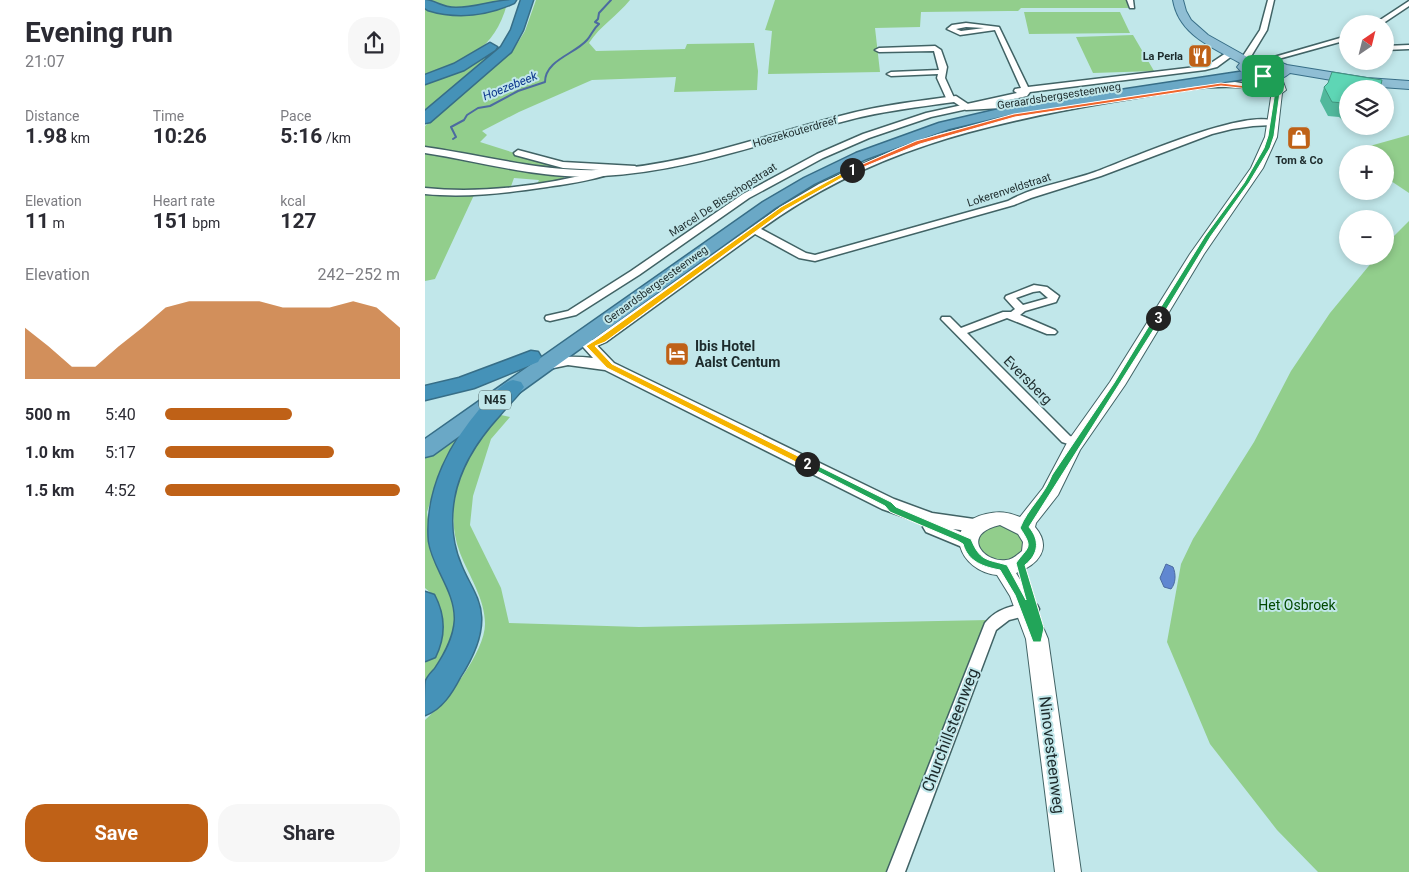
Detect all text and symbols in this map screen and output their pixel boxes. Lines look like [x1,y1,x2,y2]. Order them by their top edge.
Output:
north arrow [1339,15,1394,70]
map controls [1339,15,1394,265]
text: Evening run [25,16,173,49]
button: share [348,17,400,69]
restaurant icon: La Perla [1187,43,1213,69]
place label: La Perla [1143,50,1183,63]
text: 21:07 [25,52,65,71]
pin [1242,55,1284,97]
icon: arrive [1249,62,1277,90]
water label: Hoezebeek [481,68,540,103]
street label: Geraardsbergsesteenweg [996,80,1122,112]
button: layers [1339,80,1394,135]
text: Distance [25,108,80,124]
text: Time [153,108,184,124]
text: Pace [280,108,311,124]
street label: Hoezekouterdreef [751,114,839,150]
text: 1.98 [25,124,67,148]
text: 10:26 [153,124,207,148]
text: 5:16 [280,124,322,148]
shop icon: Tom & Co [1286,125,1312,151]
text: km [67,130,90,146]
text: /km [322,130,351,146]
button: + [1339,145,1394,200]
place label: Tom & Co [1275,154,1323,167]
pin: 1 [839,158,865,182]
street label: Marcel De Bisschopstraat [667,160,779,240]
text: 1 [848,162,857,178]
street label: Lokerenveldstraat [965,170,1053,210]
text: Elevation [25,193,82,209]
text: Heart rate [153,193,215,209]
text: kcal [280,193,306,209]
text: 11 [25,209,49,233]
text: 151 [153,209,189,233]
text: 127 [280,209,316,233]
button: − [1339,210,1394,265]
text: m [49,215,65,231]
text: bpm [189,215,220,231]
street label: Geraardsbergsesteenweg [602,243,710,327]
text: Elevation [25,265,90,284]
text: 242–252 m [318,265,400,284]
pin: 3 [1145,306,1171,330]
text: 3 [1154,310,1163,326]
place label: Ibis Hotel Aalst Centum [695,338,780,370]
hotel icon: Ibis Hotel Aalst Centum [664,341,690,367]
street label: Eversberg [1001,353,1055,407]
road number: N45 [479,390,511,410]
text: 500 m [25,405,70,424]
text: 5:40 [105,405,136,424]
text: 1.0 km [25,443,74,462]
text: 5:17 [105,443,136,462]
pin: 2 [795,452,819,476]
text: 2 [803,456,812,472]
text: 1.5 km [25,481,74,500]
text: 4:52 [105,481,136,500]
park label: Het Osbroek [1258,597,1337,613]
street label: Churchillsteenweg [918,665,982,795]
street label: Ninovesteenweg [1035,695,1069,815]
button: Save [25,804,208,862]
button: Share [218,804,400,862]

